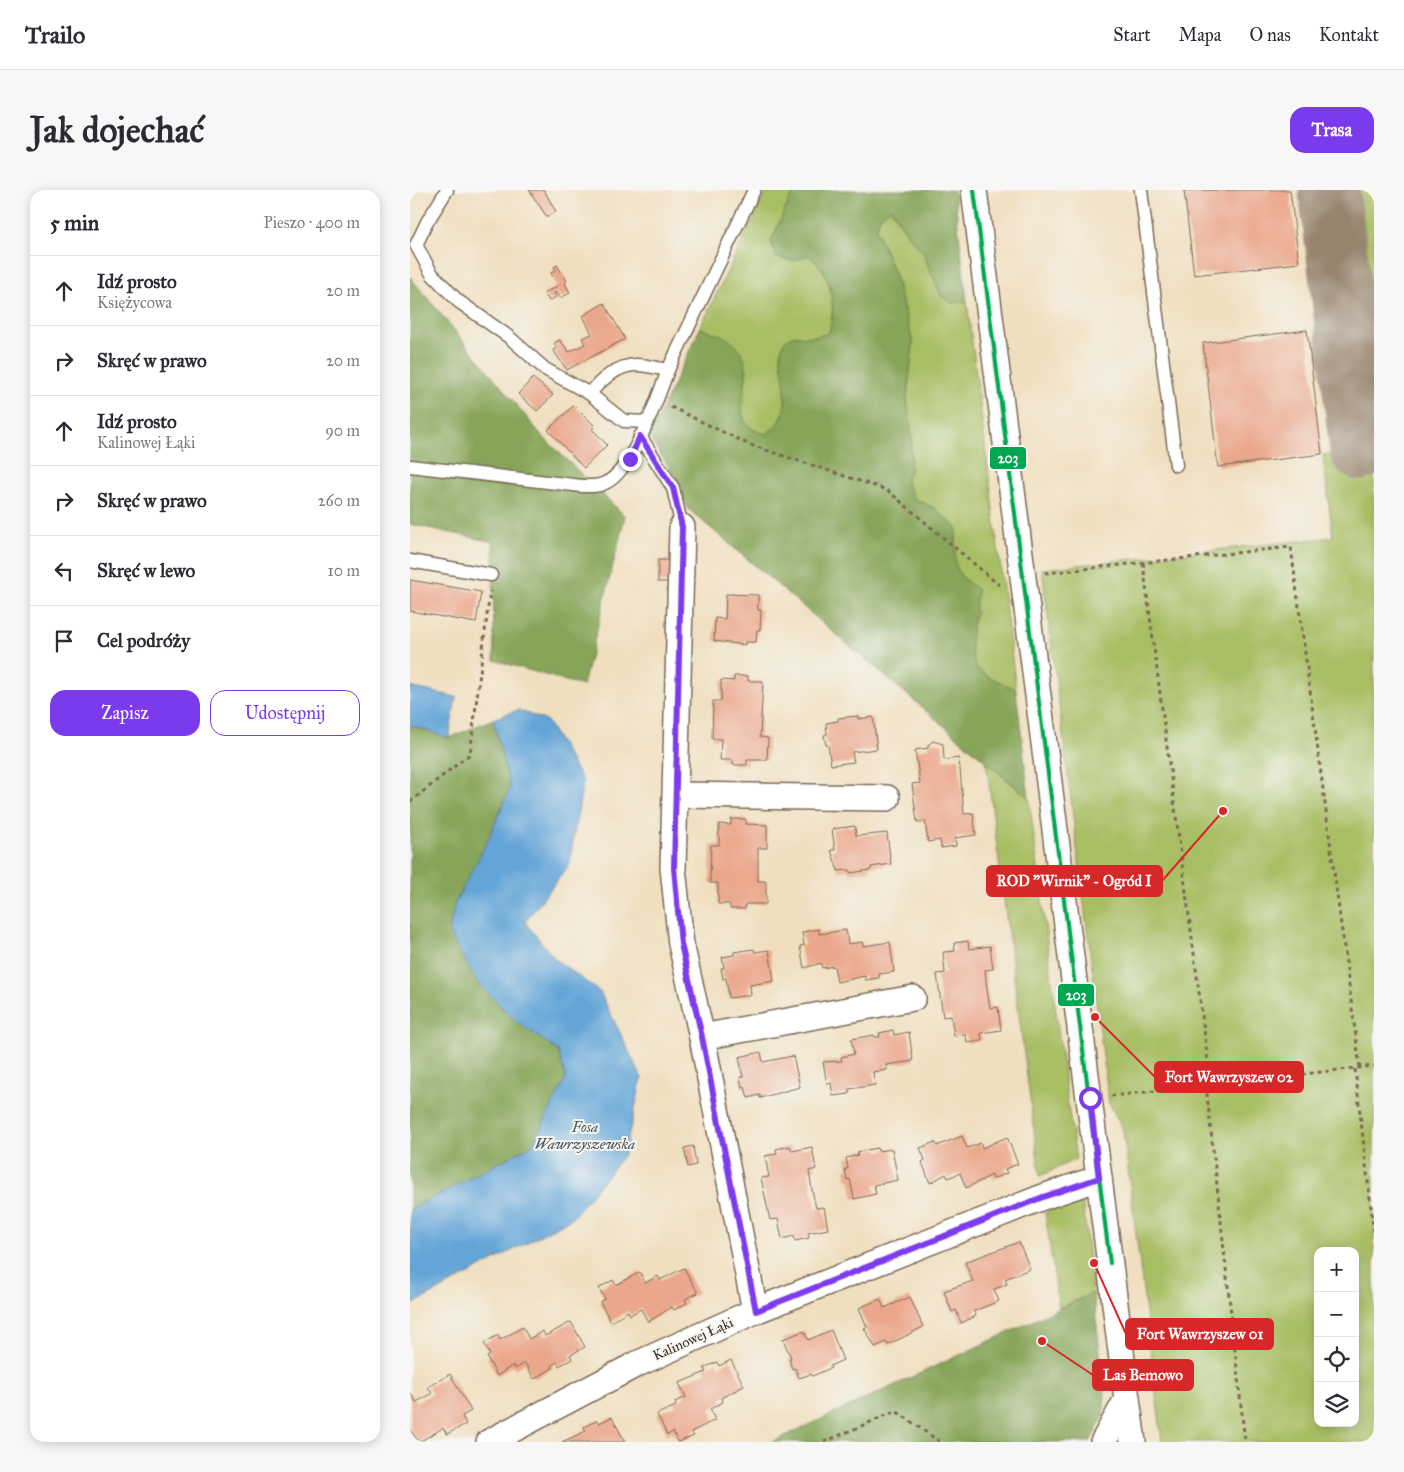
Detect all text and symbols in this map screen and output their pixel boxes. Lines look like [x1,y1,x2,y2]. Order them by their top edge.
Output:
text: Trailo [25,20,85,50]
text: Start [1113,24,1151,46]
text: Mapa [1179,24,1221,46]
text: O nas [1249,24,1291,46]
text: Kontakt [1319,24,1379,46]
button: Trasa [1290,107,1374,153]
text: Jak dojechać [30,109,204,152]
text: 5 min [50,210,99,236]
text: Pieszo · 400 m [264,213,360,232]
text: Idź prosto [97,270,177,293]
icon: ahead [50,277,78,305]
text: 20 m [326,281,360,300]
text: Księżycowa [97,293,172,312]
icon: right [50,347,78,375]
text: Skręć w prawo [97,349,207,372]
text: 20 m [326,351,360,370]
text: Idź prosto [97,410,177,433]
icon: ahead [50,417,78,445]
text: 90 m [325,421,360,440]
text: Kalinowej Łąki [97,433,195,452]
line badge: 203 [989,446,1027,470]
route end [619,448,642,471]
text: 203 [998,450,1019,468]
icon: right [50,487,78,515]
text: Skręć w prawo [97,489,207,512]
text: 260 m [318,491,360,510]
icon: left [50,557,78,585]
text: Skręć w lewo [97,559,195,582]
text: 10 m [328,561,360,580]
icon: arrive [50,627,78,655]
text: Cel podróży [97,629,190,652]
button: Zapisz [50,690,200,736]
button: Udostępnij [210,690,360,736]
callout: ROD "Wirnik" - Ogród I [987,866,1162,896]
text: ROD "Wirnik" - Ogród I [996,872,1152,891]
line badge: 203 [1057,983,1095,1007]
text: 203 [1066,987,1087,1005]
callout: Fort Wawrzyszew 02 [1155,1062,1303,1092]
text: Fort Wawrzyszew 02 [1165,1068,1294,1087]
route start [1079,1087,1102,1110]
water label: Fosa Wawrzyszewska [535,1118,635,1153]
map controls [1314,1247,1359,1427]
button: + [1314,1247,1359,1292]
button: − [1314,1292,1359,1337]
street label: Kalinowej Łąki [650,1314,736,1364]
callout: Fort Wawrzyszew 01 [1126,1319,1273,1349]
text: Fort Wawrzyszew 01 [1137,1325,1263,1344]
button: locate [1314,1337,1359,1382]
callout: Las Bemowo [1093,1360,1193,1390]
text: Las Bemowo [1103,1366,1183,1384]
button: layers [1314,1382,1359,1427]

